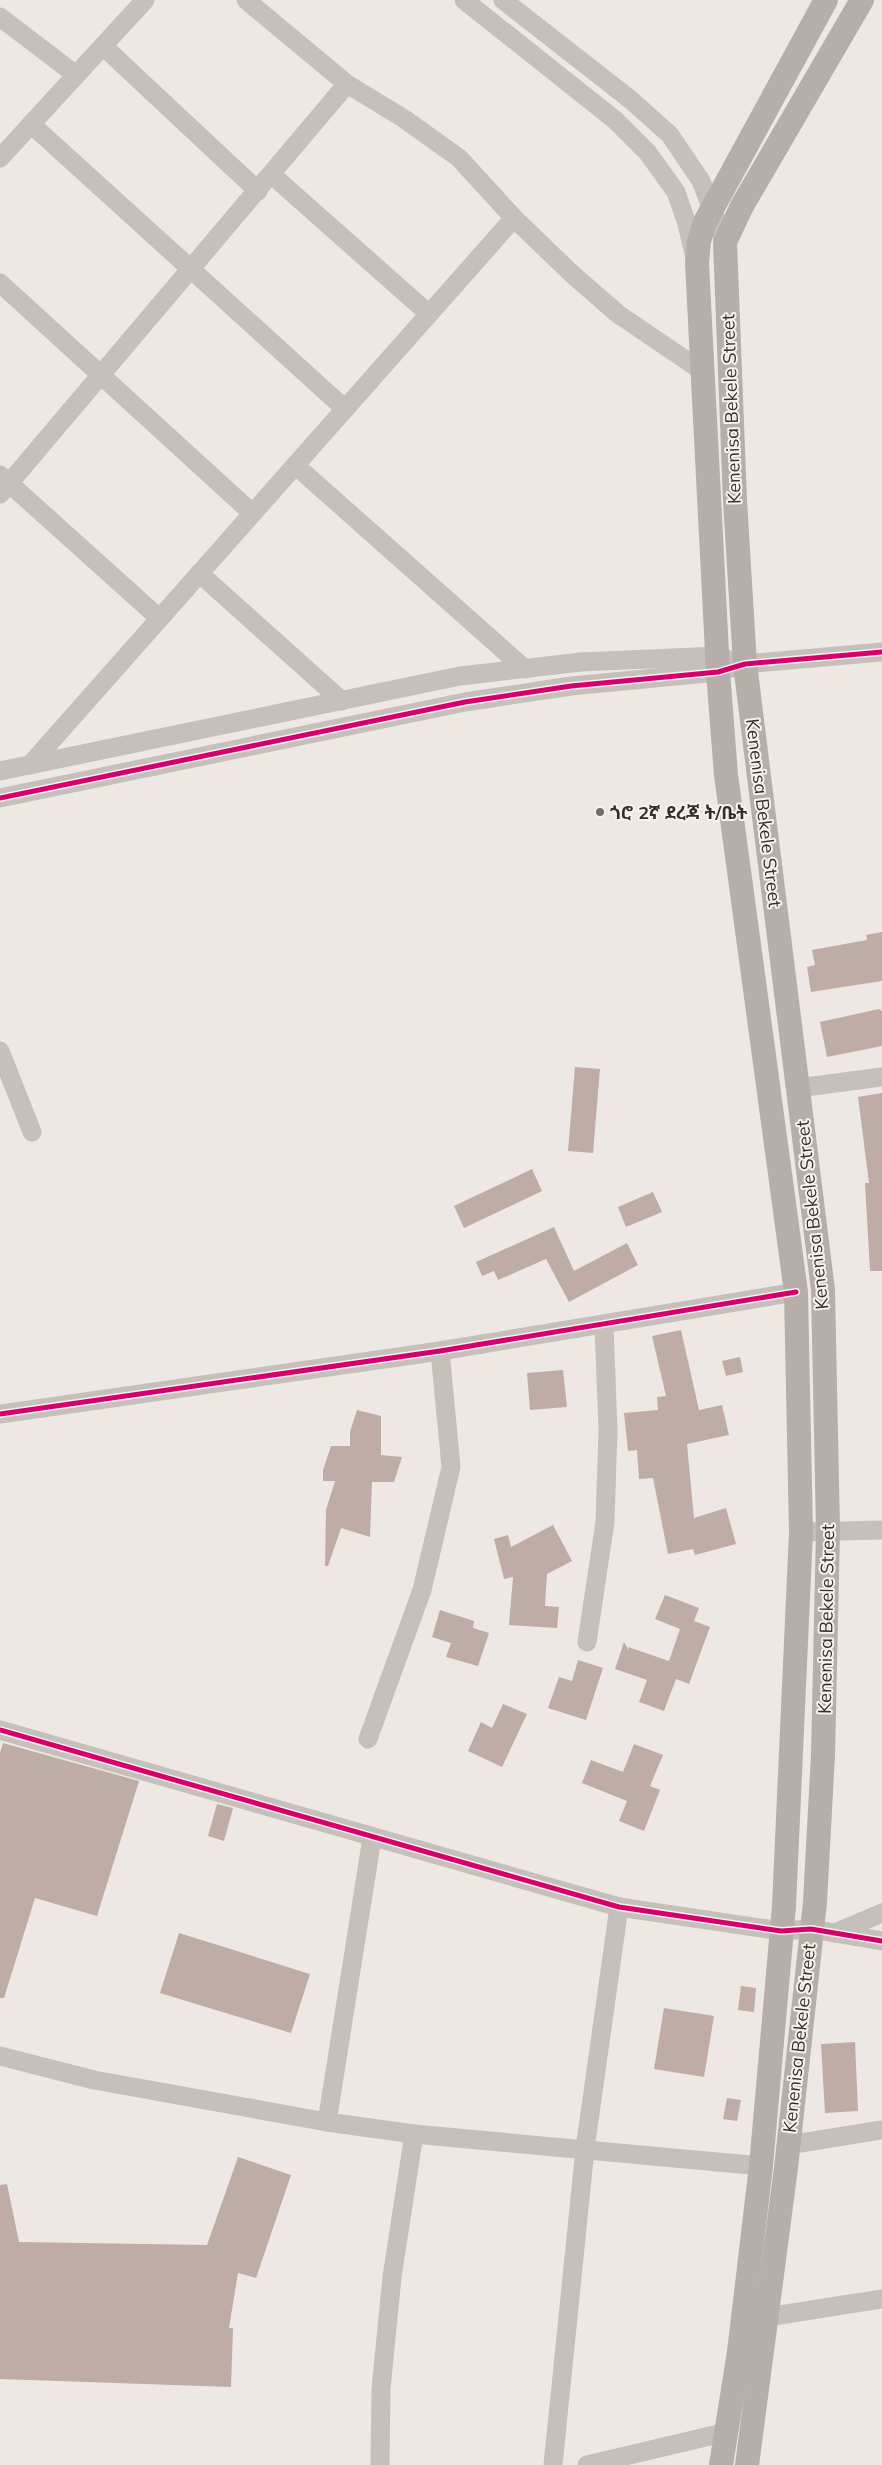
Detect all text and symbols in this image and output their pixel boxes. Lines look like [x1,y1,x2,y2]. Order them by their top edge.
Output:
street label: Kenenisa Bekele Street [716,314,746,504]
street label: Kenenisa Bekele Street [741,717,787,909]
place label: ጎሮ 2ኛ ደረጃ ት/ቤት [610,801,747,824]
marker: ጎሮ 2ኛ ደረጃ ት/ቤት [594,806,606,818]
street label: Kenenisa Bekele Street [791,1119,833,1311]
street label: Kenenisa Bekele Street [813,1524,839,1714]
street label: Kenenisa Bekele Street [778,1942,820,2134]

